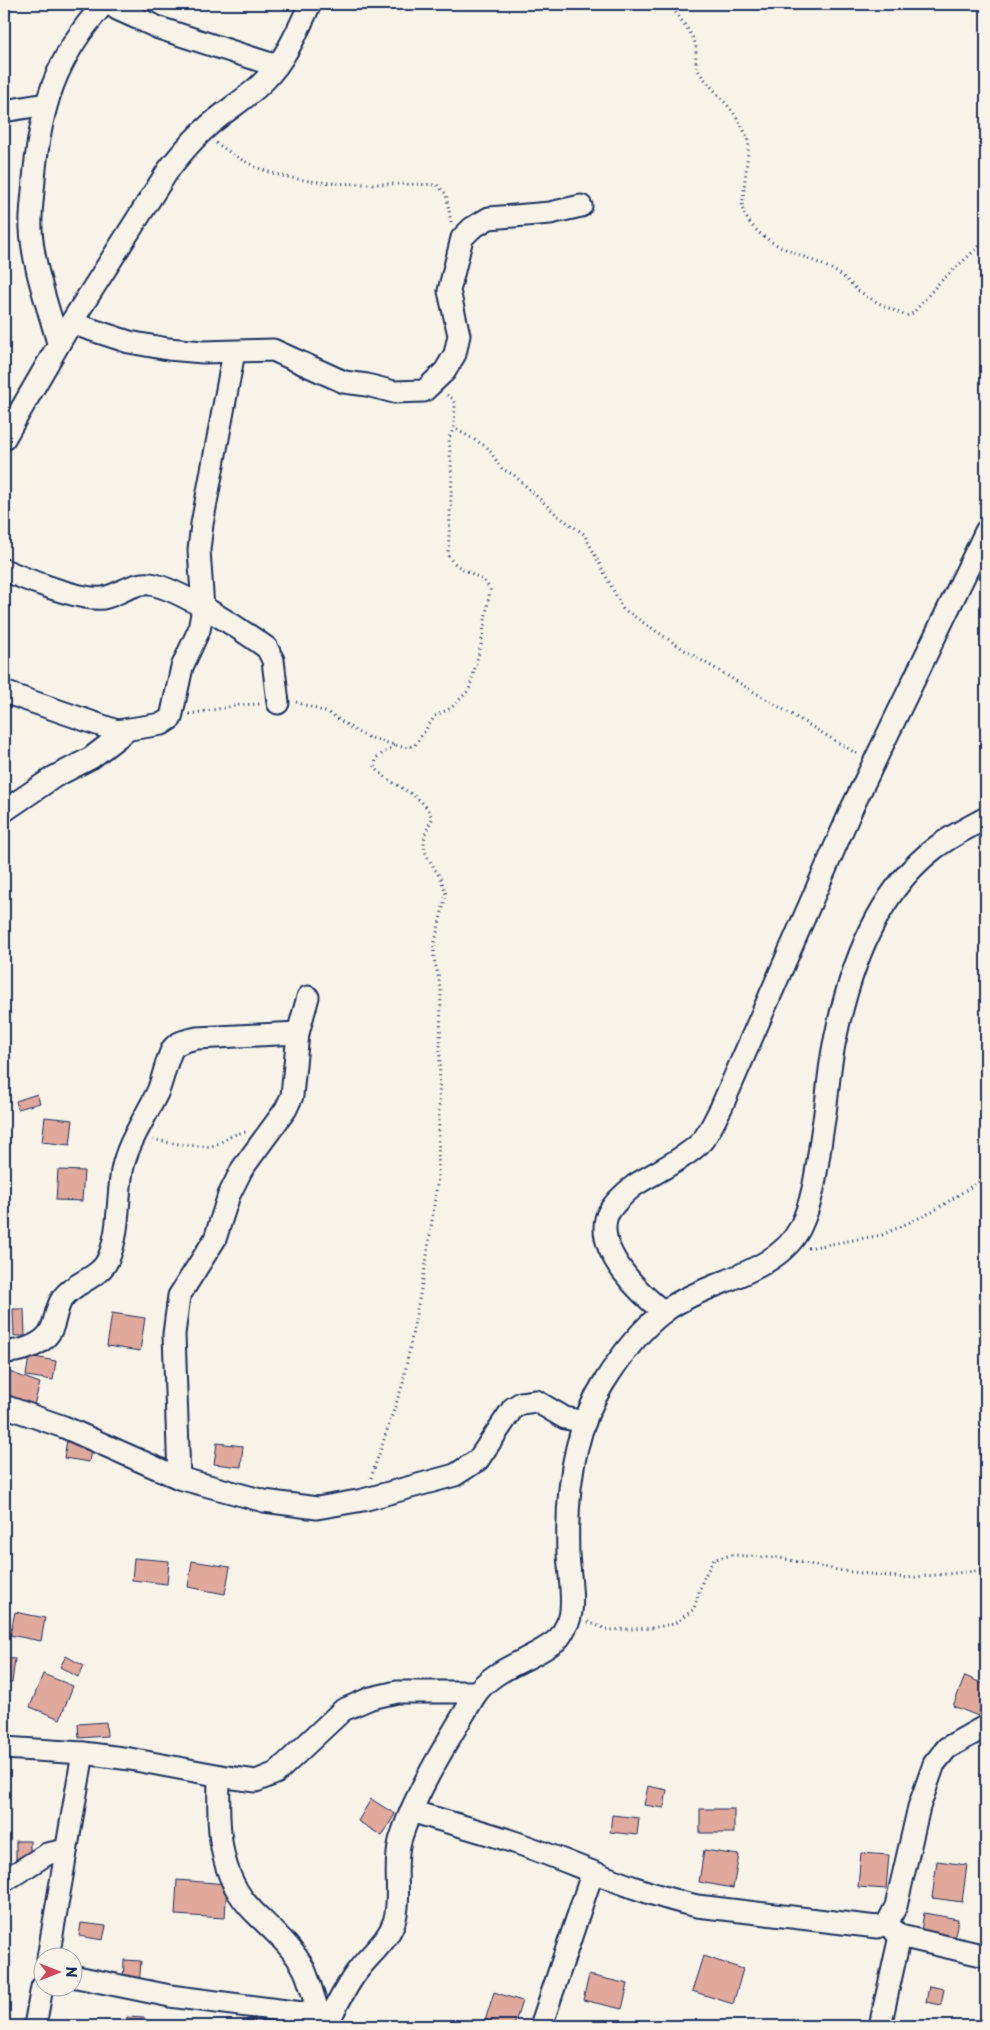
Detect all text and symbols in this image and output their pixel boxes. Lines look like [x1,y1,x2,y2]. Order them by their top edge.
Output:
north arrow [32,1948,82,1998]
text: N [61,1966,82,1978]

